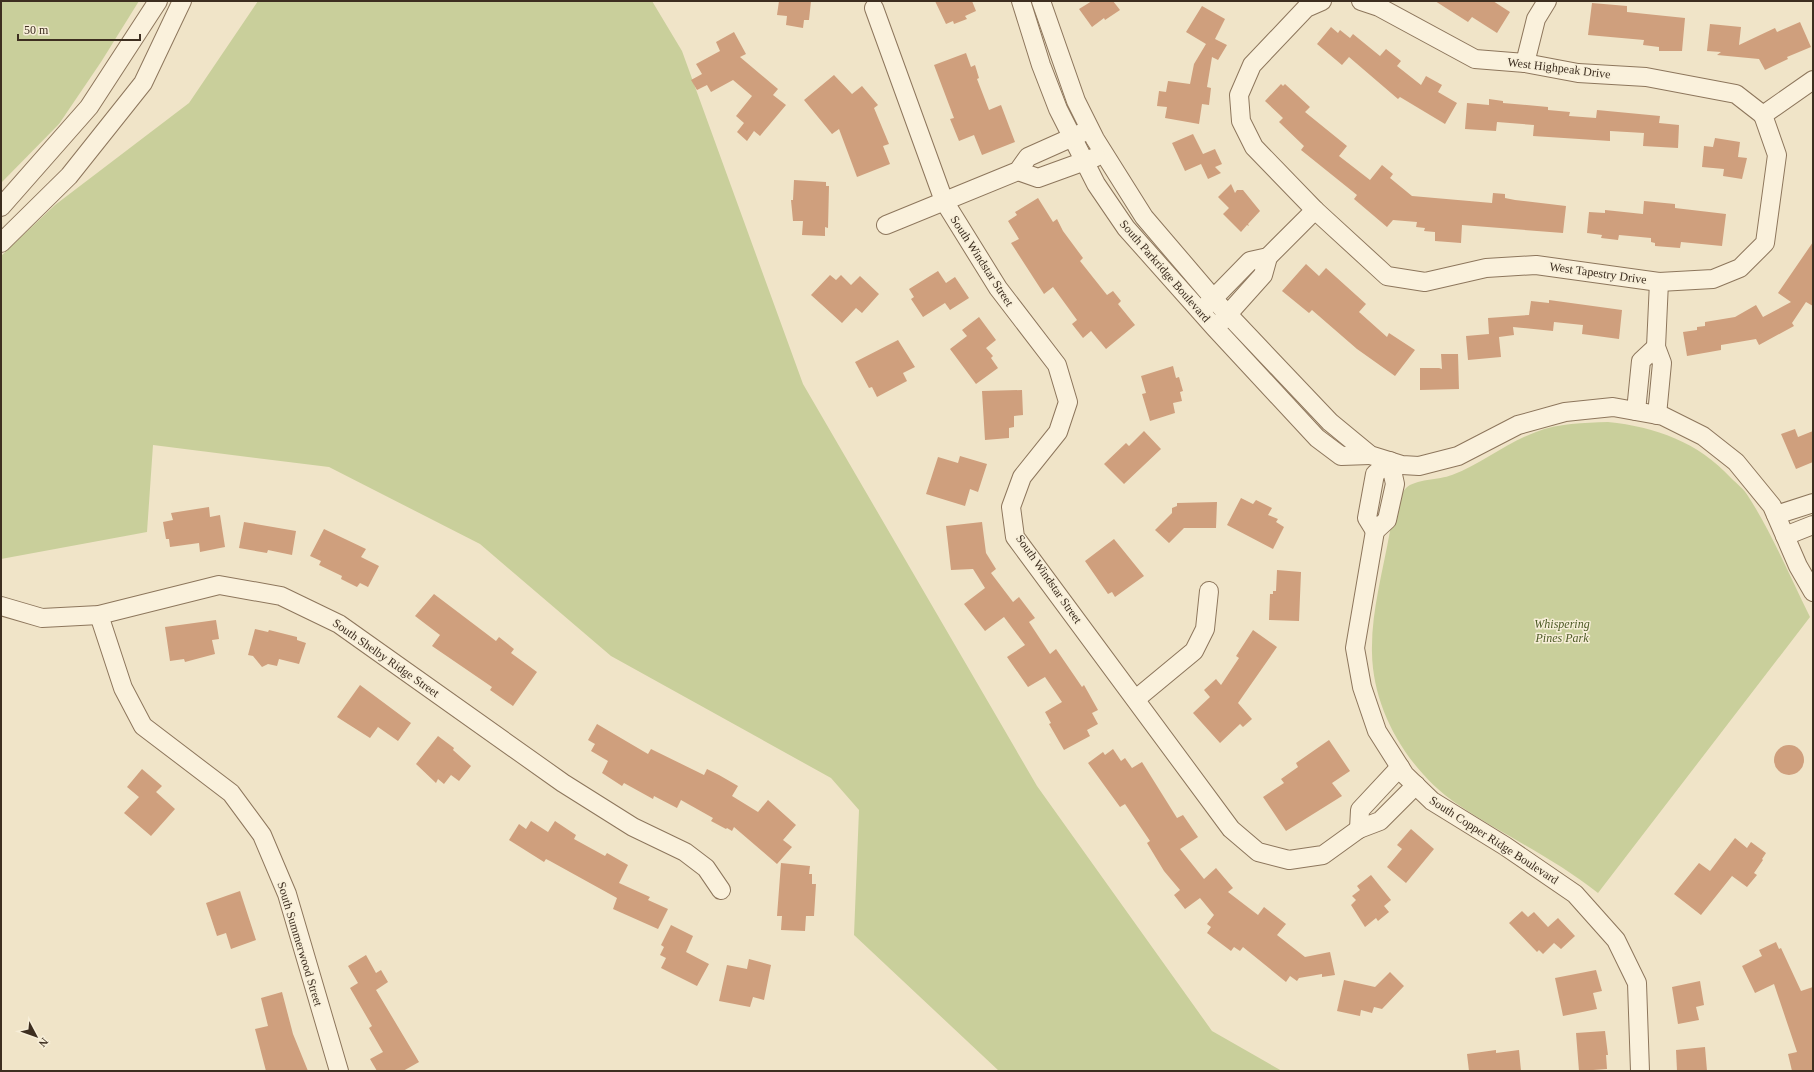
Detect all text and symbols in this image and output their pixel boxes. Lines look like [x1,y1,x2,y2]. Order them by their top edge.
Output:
scale bar [18,16,140,42]
text: 50 m [24,23,49,37]
street label: West Highpeak Drive [1507,55,1611,81]
street label: South Windstar Street [947,213,1017,310]
street label: South Parkridge Boulevard [1117,217,1213,325]
street label: West Tapestry Drive [1549,259,1647,287]
street label: South Windstar Street [1013,532,1085,627]
street label: South Shelby Ridge Street [330,616,443,701]
park label: Whispering Pines Park [1534,617,1590,645]
street label: South Copper Ridge Boulevard [1427,793,1561,887]
street label: South Summerwood Street [274,880,326,1009]
north arrow [16,1016,56,1056]
text: N [36,1036,51,1050]

